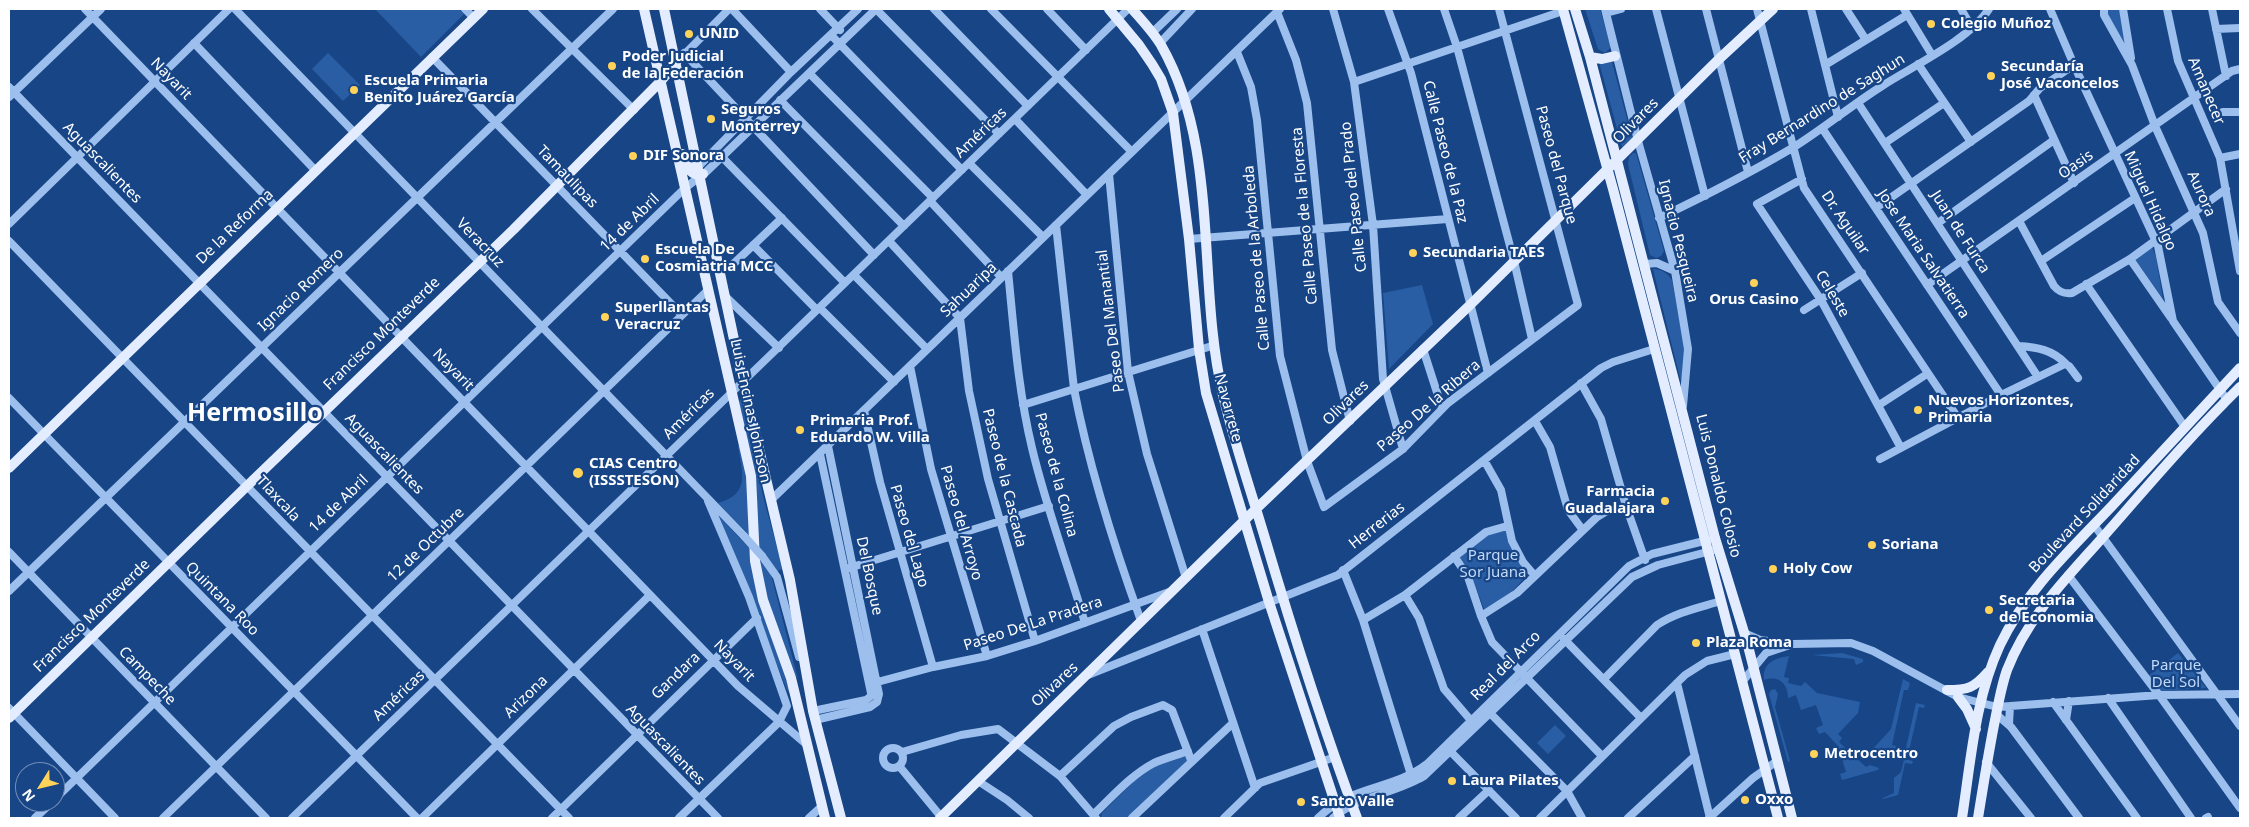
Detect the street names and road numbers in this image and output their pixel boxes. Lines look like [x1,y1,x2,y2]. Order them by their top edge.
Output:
street label: Fray Bernardino de Saghun [1736,50,1908,168]
street label: Nayarit [147,54,195,104]
street label: Amanecer [2184,55,2228,127]
street label: Calle Paseo de la Paz [1419,79,1471,225]
street label: Olivares [1609,94,1663,148]
street label: Américas [951,104,1011,162]
street label: Paseo del Parque [1532,104,1580,226]
street label: Aguascalientes [59,119,145,207]
street label: Calle Paseo del Prado [1337,121,1371,273]
street label: Calle Paseo de la Floresta [1288,127,1322,305]
street label: Tamaulipas [533,142,601,212]
street label: Oasis [2055,147,2097,183]
street label: Miguel Hidalgo [2120,148,2180,254]
street label: Calle Paseo de la Arboleda [1240,165,1274,351]
street label: Aurora [2183,168,2219,220]
street label: Ignacio Pesqueira [1654,178,1702,304]
street label: De la Reforma [193,186,277,268]
street label: Jose Maria Salvatierra [1873,186,1973,322]
street label: Juan de Furca [1927,187,1993,277]
street label: Dr. Aguilar [1817,188,1873,258]
street label: 14 de Abril [597,190,663,256]
street label: Veracruz [452,215,508,271]
street label: Ignacio Romero [255,245,347,335]
street label: Paseo Del Manantial [1093,249,1129,393]
street label: Sahuaripa [937,259,1001,321]
street label: Celeste [1811,267,1853,321]
street label: Francisco Monteverde [320,274,444,394]
street label: Luis Encinas Johnson [726,337,774,485]
street label: Nayarit [429,345,477,395]
street label: Paseo De la Ribera [1374,356,1484,456]
street label: Navarrete [1210,372,1246,444]
street label: Olivares [1319,377,1373,429]
street label: Américas [660,385,718,443]
street label: Paseo de la Cascada [978,407,1030,549]
street label: Aguascalientes [341,410,427,498]
street label: Paseo de la Colina [1031,411,1081,539]
street label: Luis Donaldo Colosio [1691,412,1745,560]
street label: Boulevard Solidaridad [2026,451,2144,577]
street label: Paseo del Arroyo [936,463,986,583]
street label: 14 de Abril [306,471,372,537]
street label: Tlaxcala [252,472,304,526]
street label: Paseo del Lago [886,483,932,589]
street label: Herrerias [1346,499,1408,553]
street label: 12 de Octubre [384,504,468,586]
street label: Del Bosque [852,535,886,617]
street label: Francisco Monteverde [30,556,154,676]
street label: Quintana Roo [181,558,263,640]
street label: Paseo De La Pradera [961,593,1105,655]
street label: Real del Arco [1467,627,1545,705]
street label: Nayarit [710,636,758,686]
street label: Campeche [115,643,179,709]
street label: Gandara [648,648,704,704]
street label: Olivares [1028,659,1082,711]
street label: Américas [369,667,429,725]
street label: Arizona [501,672,551,722]
street label: Aguascalientes [622,701,708,789]

